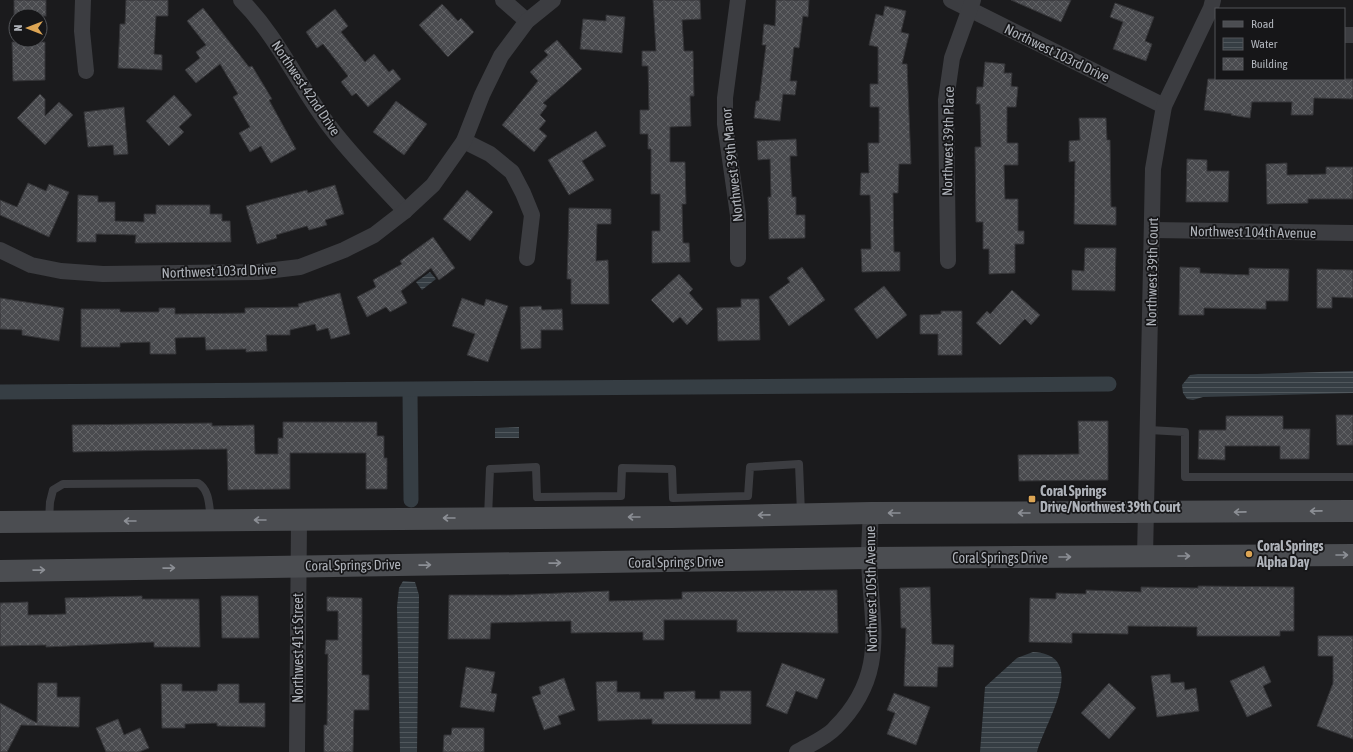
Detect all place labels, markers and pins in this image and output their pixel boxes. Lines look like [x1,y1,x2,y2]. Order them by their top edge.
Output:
place label: Coral Springs Drive/Northwest 39th Court [1040,483,1181,515]
marker: Coral Springs Drive/Northwest 39th Court [1027,494,1037,504]
place label: Coral Springs Alpha Day [1256,538,1324,570]
marker: Coral Springs Alpha Day [1244,549,1254,559]

